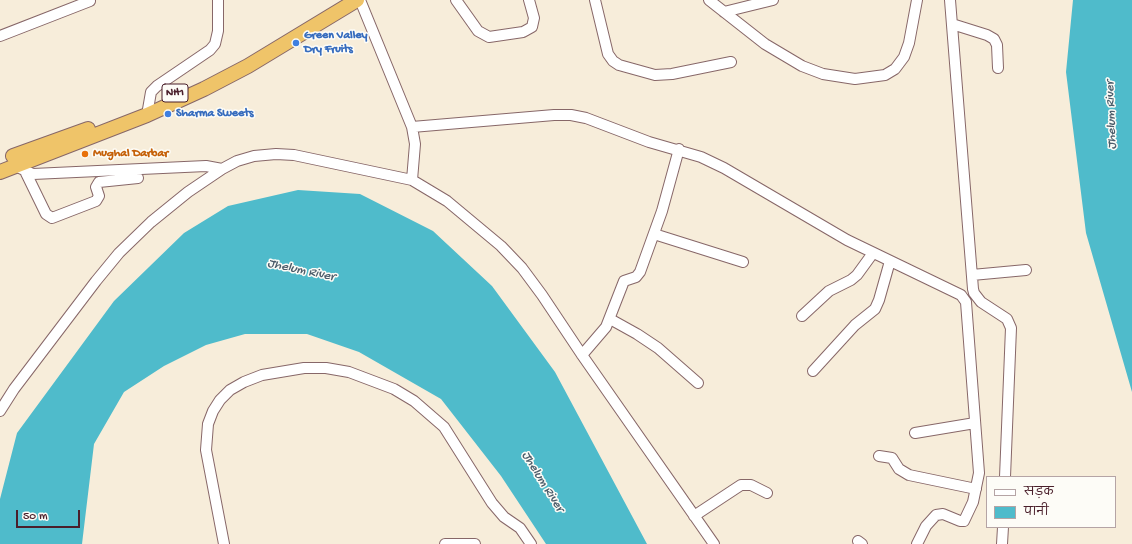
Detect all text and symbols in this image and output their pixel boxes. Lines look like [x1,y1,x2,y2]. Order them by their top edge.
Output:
place label: Green Valley Dry Fruits [304,29,367,57]
marker: Green Valley Dry Fruits [291,38,301,48]
water label: Jhelum River [1103,80,1121,150]
road number: NH1 [162,84,188,102]
place label: Sharma Sweets [176,107,254,121]
marker: Sharma Sweets [163,109,173,119]
place label: Mughal Darbar [93,147,168,161]
marker: Mughal Darbar [80,149,90,159]
water label: Jhelum River [266,256,336,286]
water label: Jhelum River [517,449,567,515]
legend [986,476,1116,528]
text: सड़क [1024,486,1054,500]
scale bar [18,502,82,528]
text: पानी [1024,506,1049,520]
text: 50 m [23,510,48,524]

